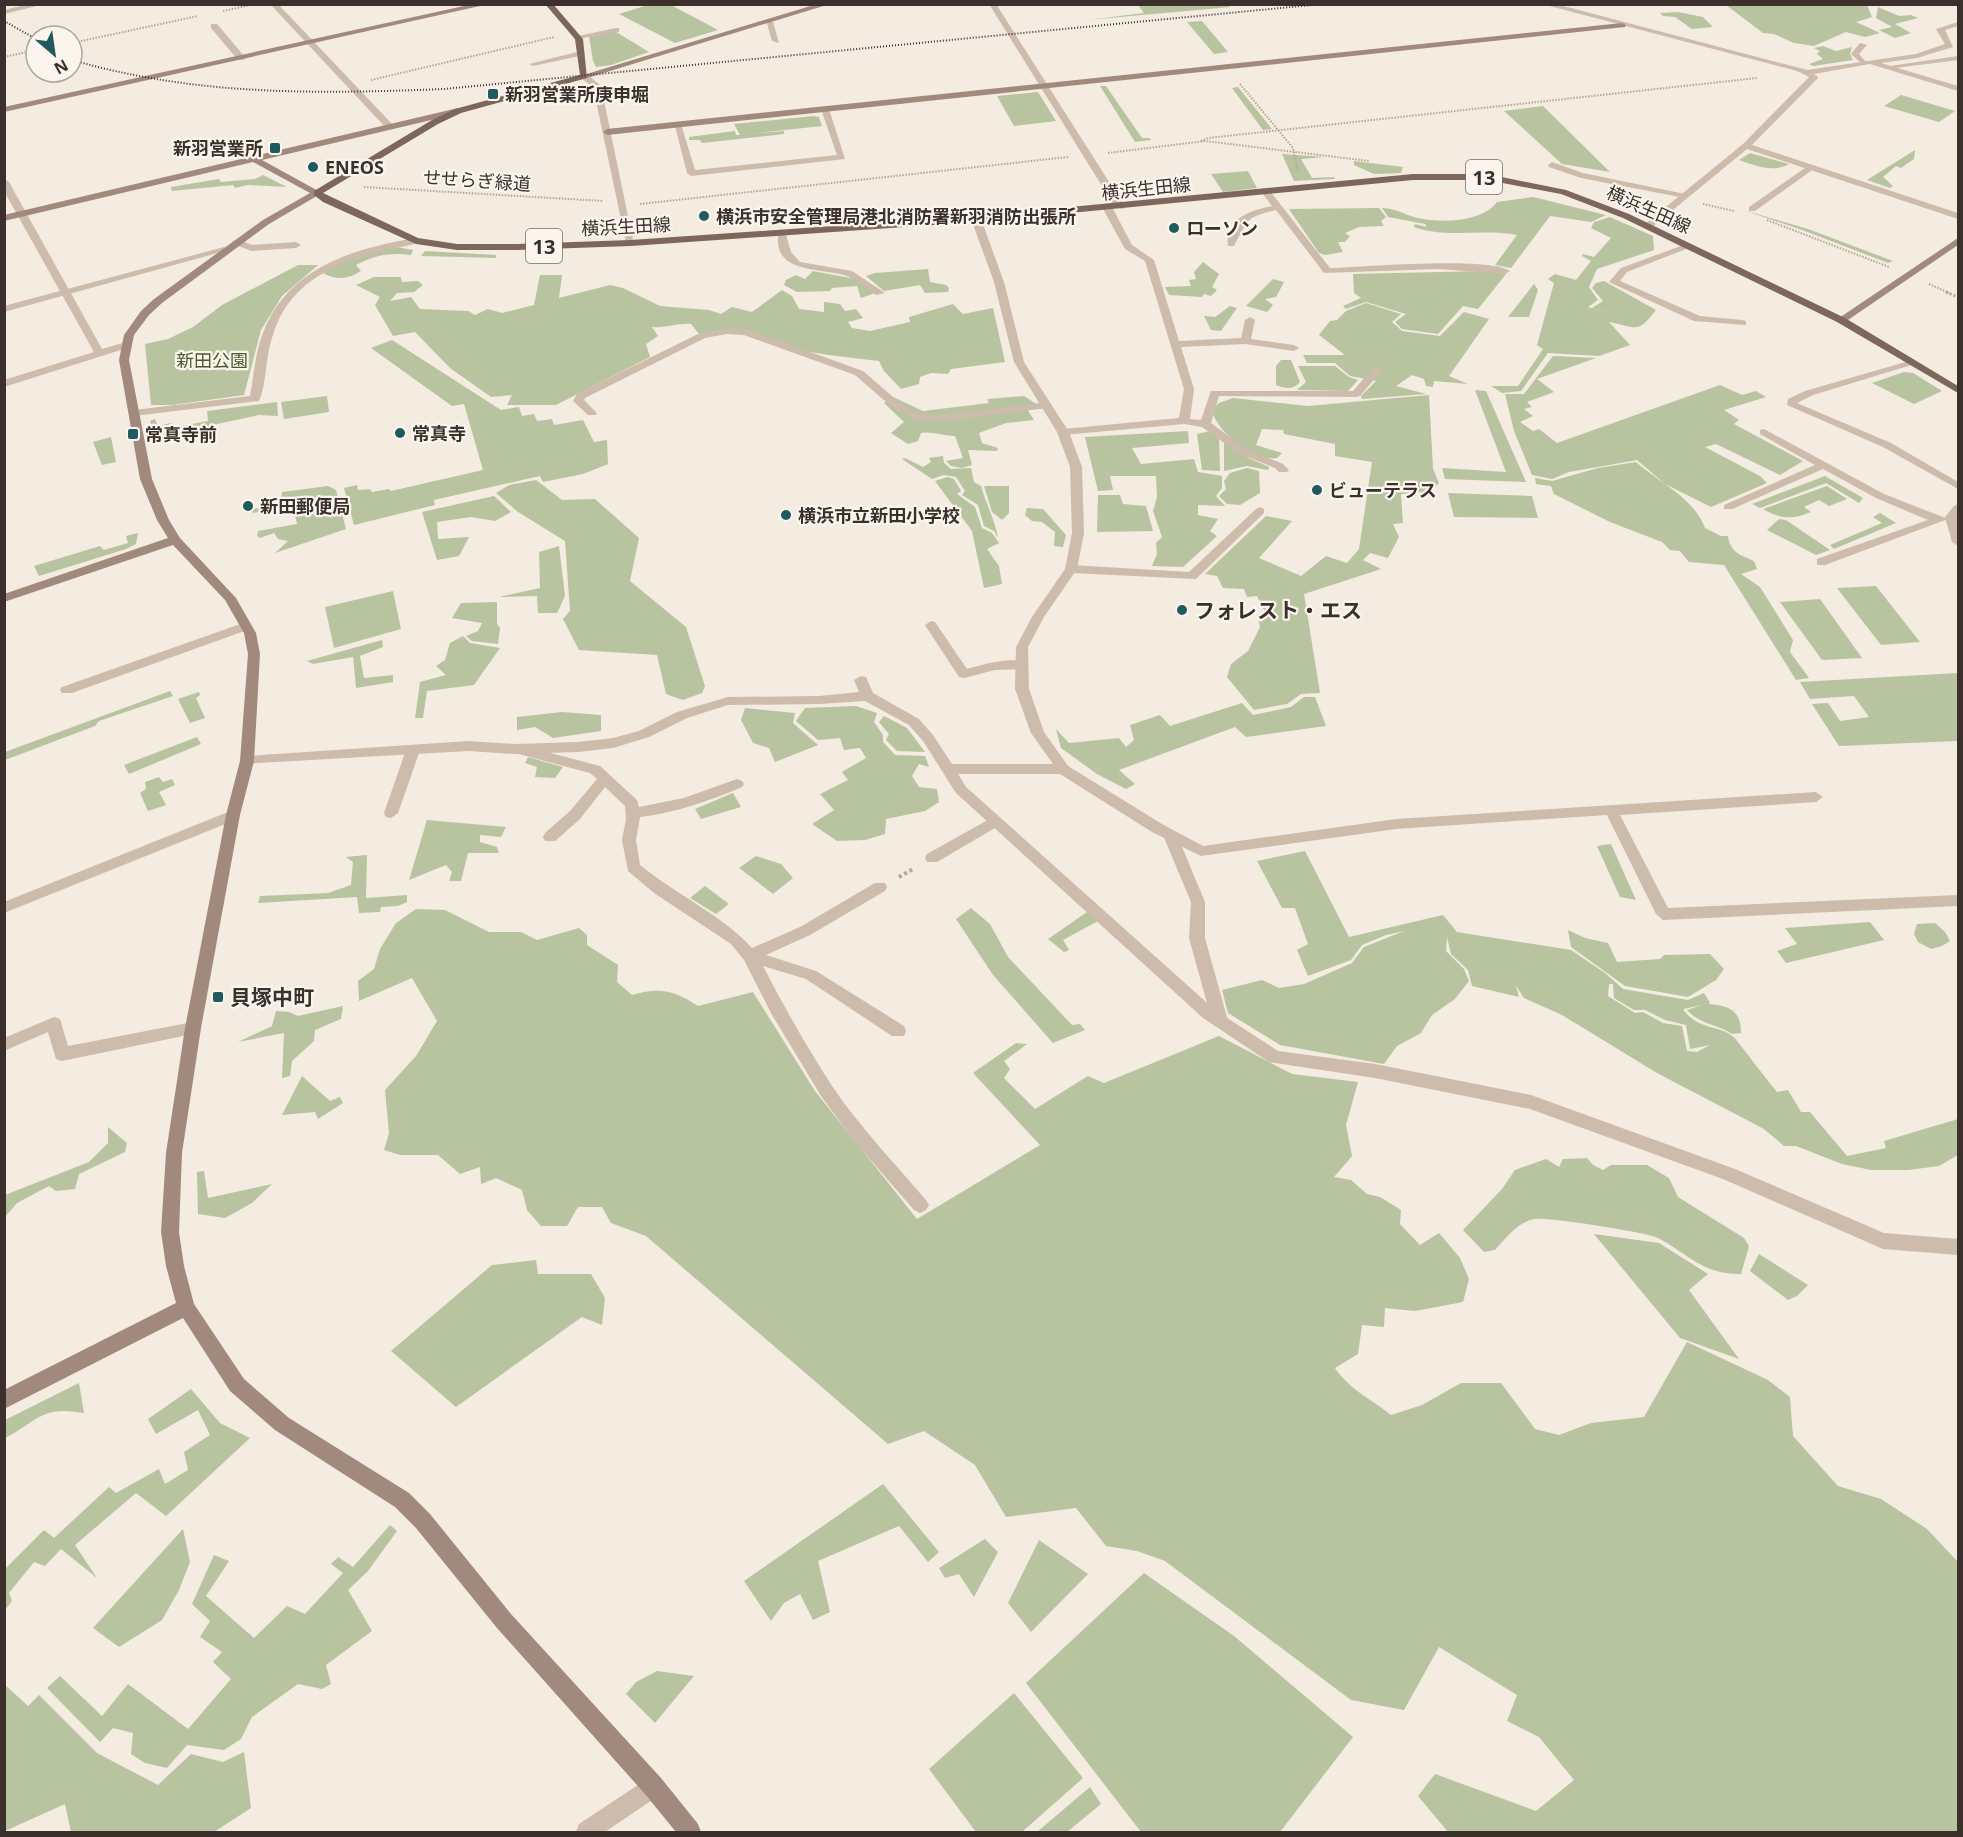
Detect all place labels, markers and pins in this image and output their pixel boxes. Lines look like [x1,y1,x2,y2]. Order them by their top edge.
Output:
place label: 新羽営業所庚申堀 [505,82,649,106]
marker: 新羽営業所庚申堀 [486,87,500,101]
place label: 新羽営業所 [173,136,263,160]
marker: 新羽営業所 [268,141,282,155]
place label: ENEOS [325,155,384,179]
marker: ENEOS [306,160,320,174]
place label: 横浜市安全管理局港北消防署新羽消防出張所 [716,204,1076,228]
marker: 横浜市安全管理局港北消防署新羽消防出張所 [697,209,711,223]
place label: ローソン [1186,216,1258,240]
marker: ローソン [1167,221,1181,235]
place label: 常真寺 [412,421,466,445]
place label: 常真寺前 [145,422,217,446]
marker: 常真寺 [393,426,407,440]
marker: 常真寺前 [126,427,140,441]
place label: ビューテラス [1329,478,1437,502]
marker: ビューテラス [1310,483,1324,497]
place label: 新田郵便局 [260,494,350,518]
marker: 新田郵便局 [241,499,255,513]
place label: 横浜市立新田小学校 [798,503,960,527]
marker: 横浜市立新田小学校 [779,508,793,522]
place label: フォレスト・エス [1194,596,1362,624]
marker: フォレスト・エス [1175,603,1189,617]
place label: 貝塚中町 [230,983,314,1011]
marker: 貝塚中町 [211,990,225,1004]

